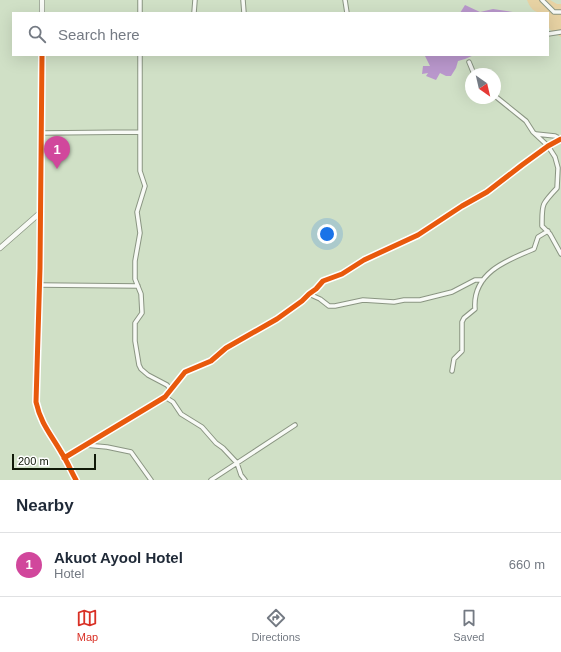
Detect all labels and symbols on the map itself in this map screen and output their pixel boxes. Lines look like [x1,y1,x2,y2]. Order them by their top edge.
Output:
north arrow [465,68,501,104]
pin: 1 [44,136,70,169]
your location [317,224,337,244]
scale bar [12,452,96,471]

